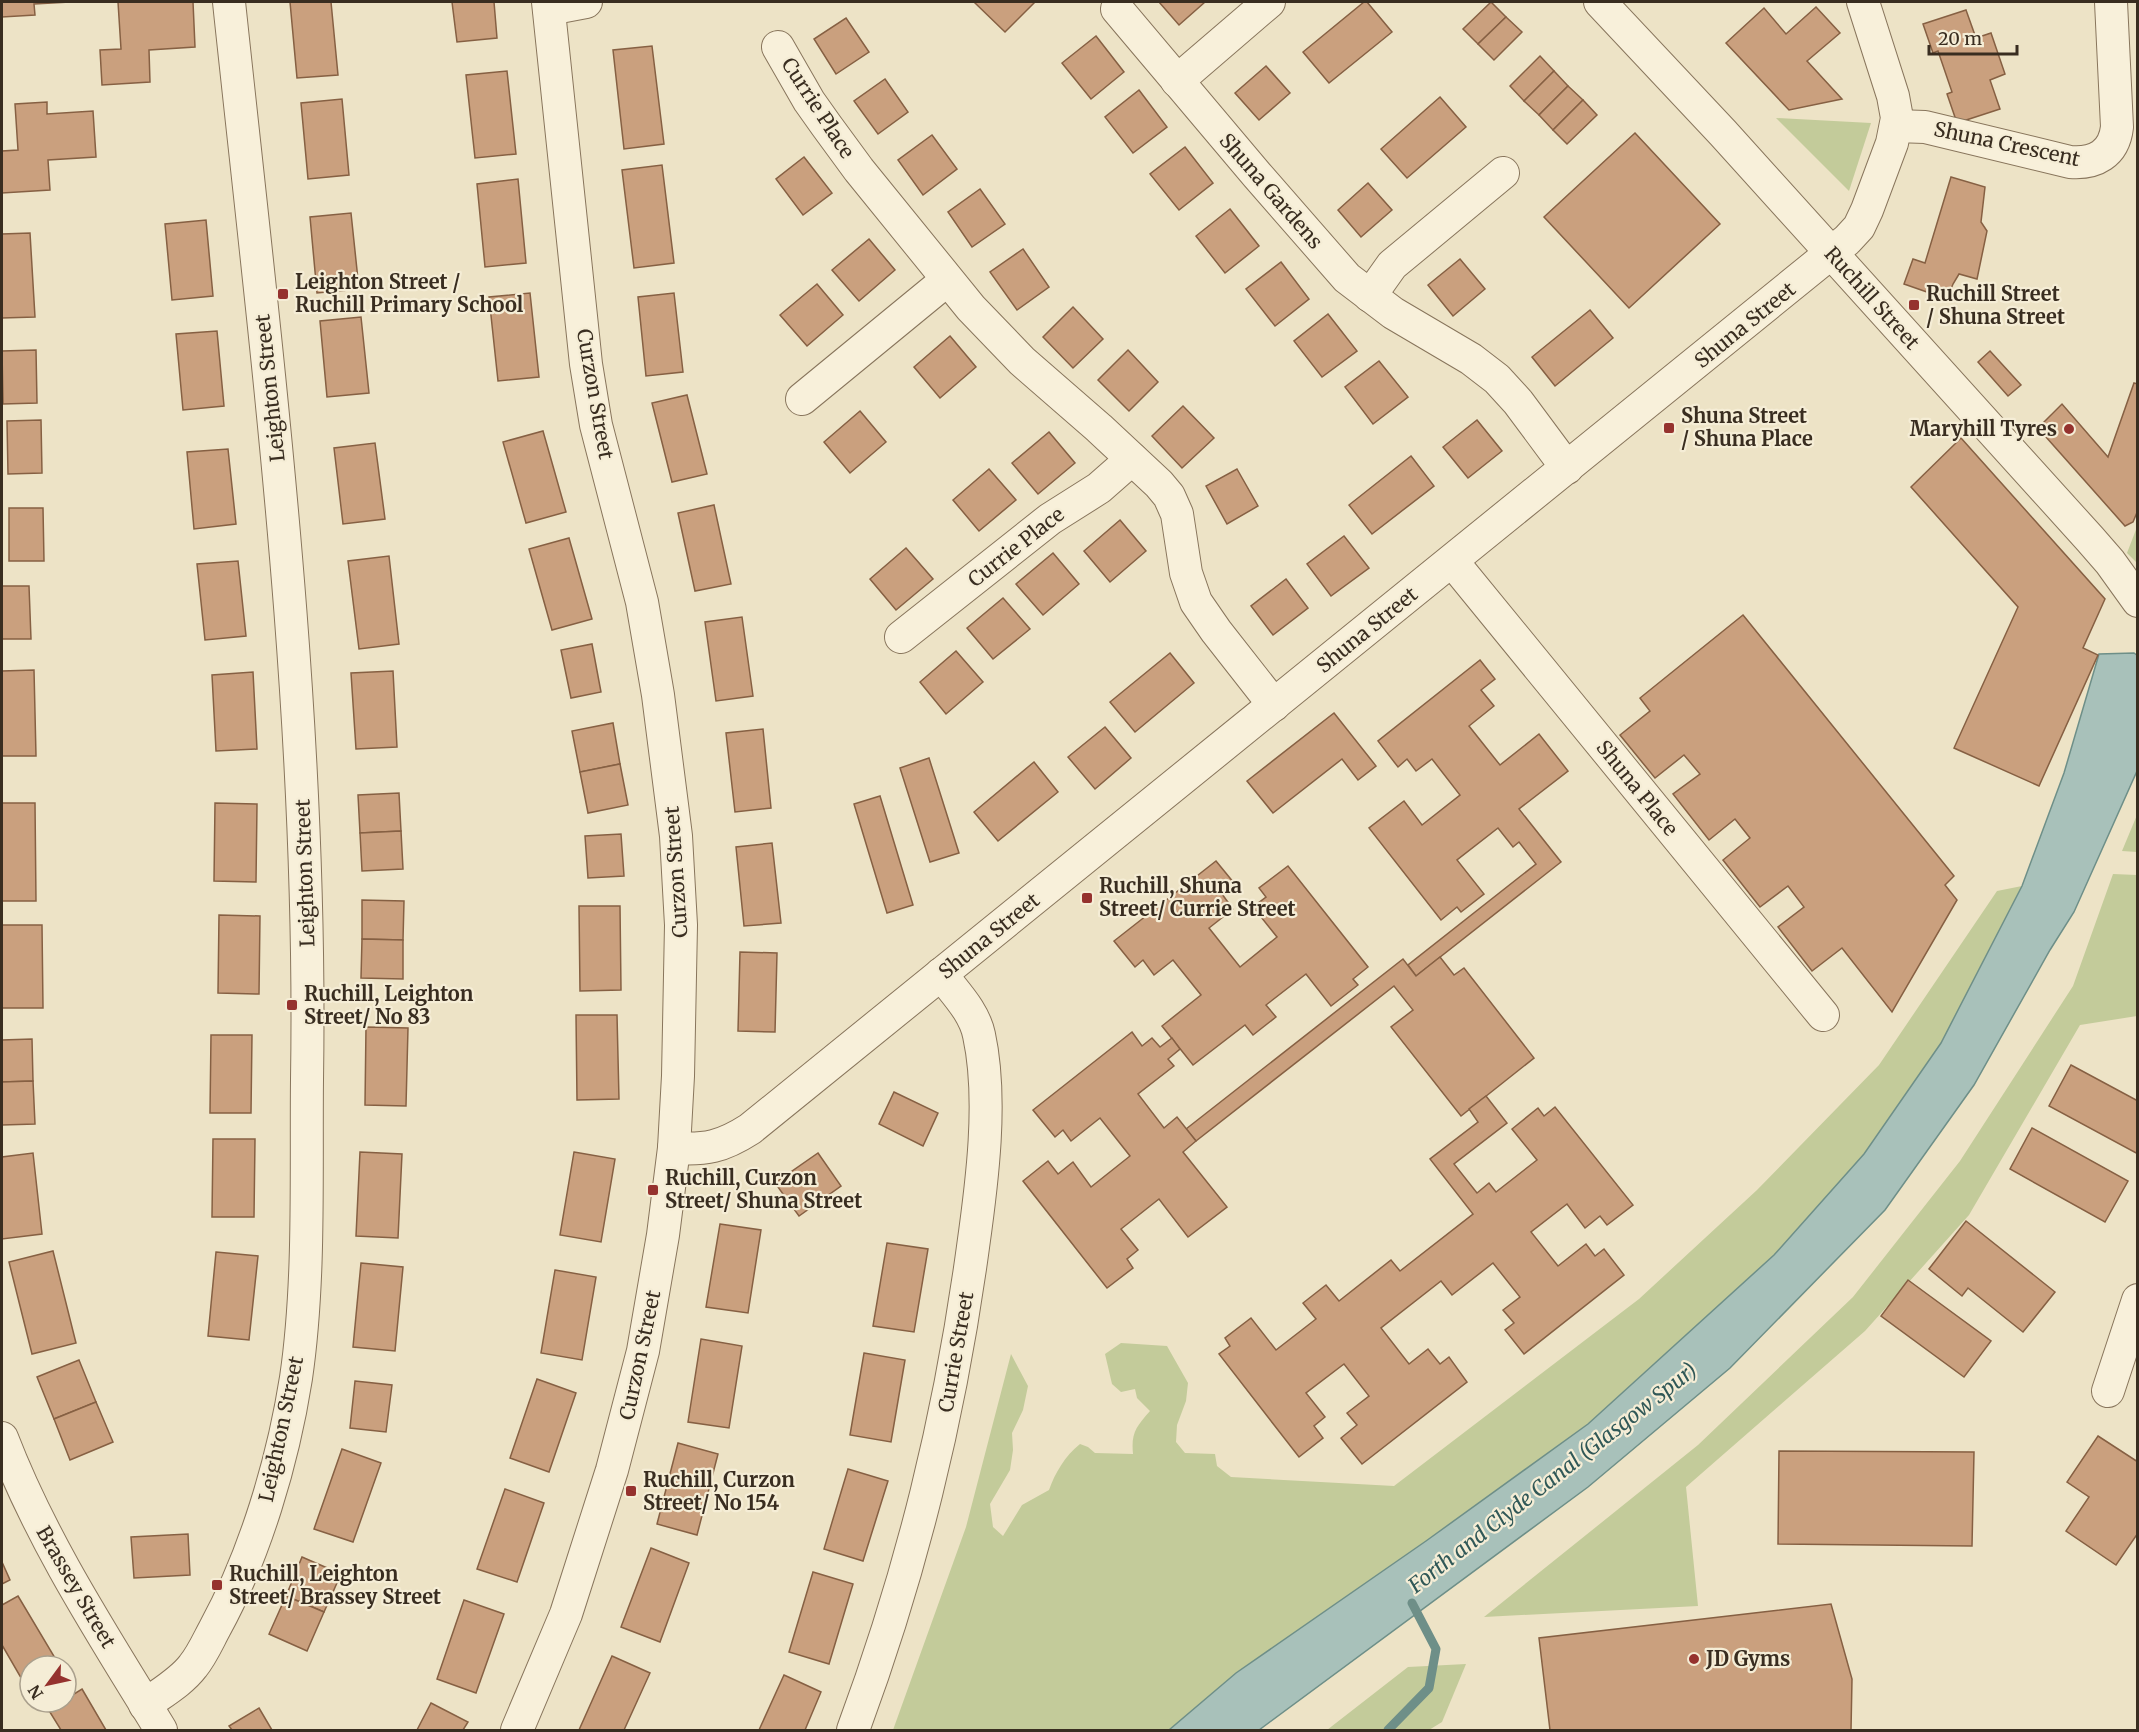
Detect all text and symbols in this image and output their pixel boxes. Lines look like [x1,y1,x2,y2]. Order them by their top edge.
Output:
scale bar [1929,18,2018,56]
text: 20 m [1938,27,1982,50]
street label: Currie Place [777,53,860,163]
street label: Shuna Crescent [1932,116,2083,171]
street label: Shuna Gardens [1214,128,1328,254]
street label: Ruchill Street [1820,241,1925,354]
place label: Leighton Street / Ruchill Primary School [295,269,524,317]
street label: Shuna Street [1689,276,1800,373]
place label: Ruchill Street / Shuna Street [1926,281,2065,329]
marker: Leighton Street / Ruchill Primary School [276,287,290,301]
marker: Ruchill Street / Shuna Street [1907,298,1921,312]
street label: Leighton Street [249,313,290,463]
street label: Curzon Street [572,327,619,461]
place label: Shuna Street / Shuna Place [1681,403,1813,451]
place label: Maryhill Tyres [1910,416,2057,441]
marker: Shuna Street / Shuna Place [1662,421,1676,435]
marker: Maryhill Tyres [2062,422,2076,436]
street label: Currie Place [963,501,1069,592]
street label: Shuna Street [1311,581,1422,678]
street label: Shuna Place [1591,735,1684,841]
street label: Leighton Street [289,798,320,948]
street label: Curzon Street [658,805,693,939]
place label: Ruchill, Shuna Street/ Currie Street [1099,873,1296,921]
street label: Shuna Street [933,887,1044,984]
marker: Ruchill, Shuna Street/ Currie Street [1080,891,1094,905]
place label: Ruchill, Leighton Street/ No 83 [304,981,474,1029]
marker: Ruchill, Leighton Street/ No 83 [285,998,299,1012]
place label: Ruchill, Curzon Street/ Shuna Street [665,1165,862,1213]
marker: Ruchill, Curzon Street/ Shuna Street [646,1183,660,1197]
street label: Curzon Street [614,1288,665,1422]
street label: Currie Street [933,1289,978,1414]
street label: Leighton Street [253,1354,308,1504]
water label: Forth and Clyde Canal (Glasgow Spur) [1402,1356,1702,1599]
place label: Ruchill, Curzon Street/ No 154 [643,1467,795,1515]
marker: Ruchill, Curzon Street/ No 154 [624,1484,638,1498]
street label: Brassey Street [31,1521,122,1652]
place label: Ruchill, Leighton Street/ Brassey Street [229,1561,441,1609]
marker: Ruchill, Leighton Street/ Brassey Street [210,1578,224,1592]
place label: JD Gyms [1705,1646,1790,1671]
marker: JD Gyms [1687,1652,1701,1666]
north arrow [18,1654,78,1714]
text: N [23,1681,47,1703]

